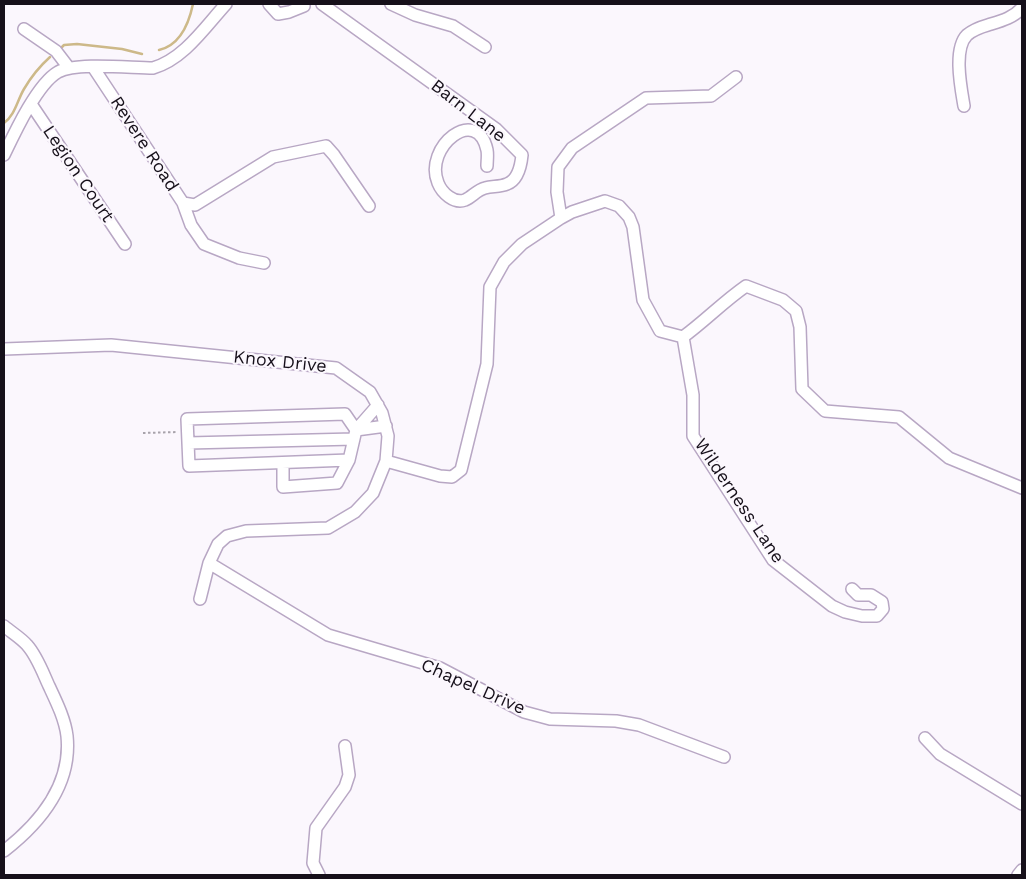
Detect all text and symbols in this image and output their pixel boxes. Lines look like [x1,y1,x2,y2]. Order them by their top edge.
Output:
street label: Barn Lane [426,75,510,147]
street label: Revere Road [105,92,183,196]
street label: Legion Court [38,122,118,226]
street label: Knox Drive [232,346,328,378]
street label: Wilderness Lane [689,435,789,567]
street label: Chapel Drive [418,654,528,720]

